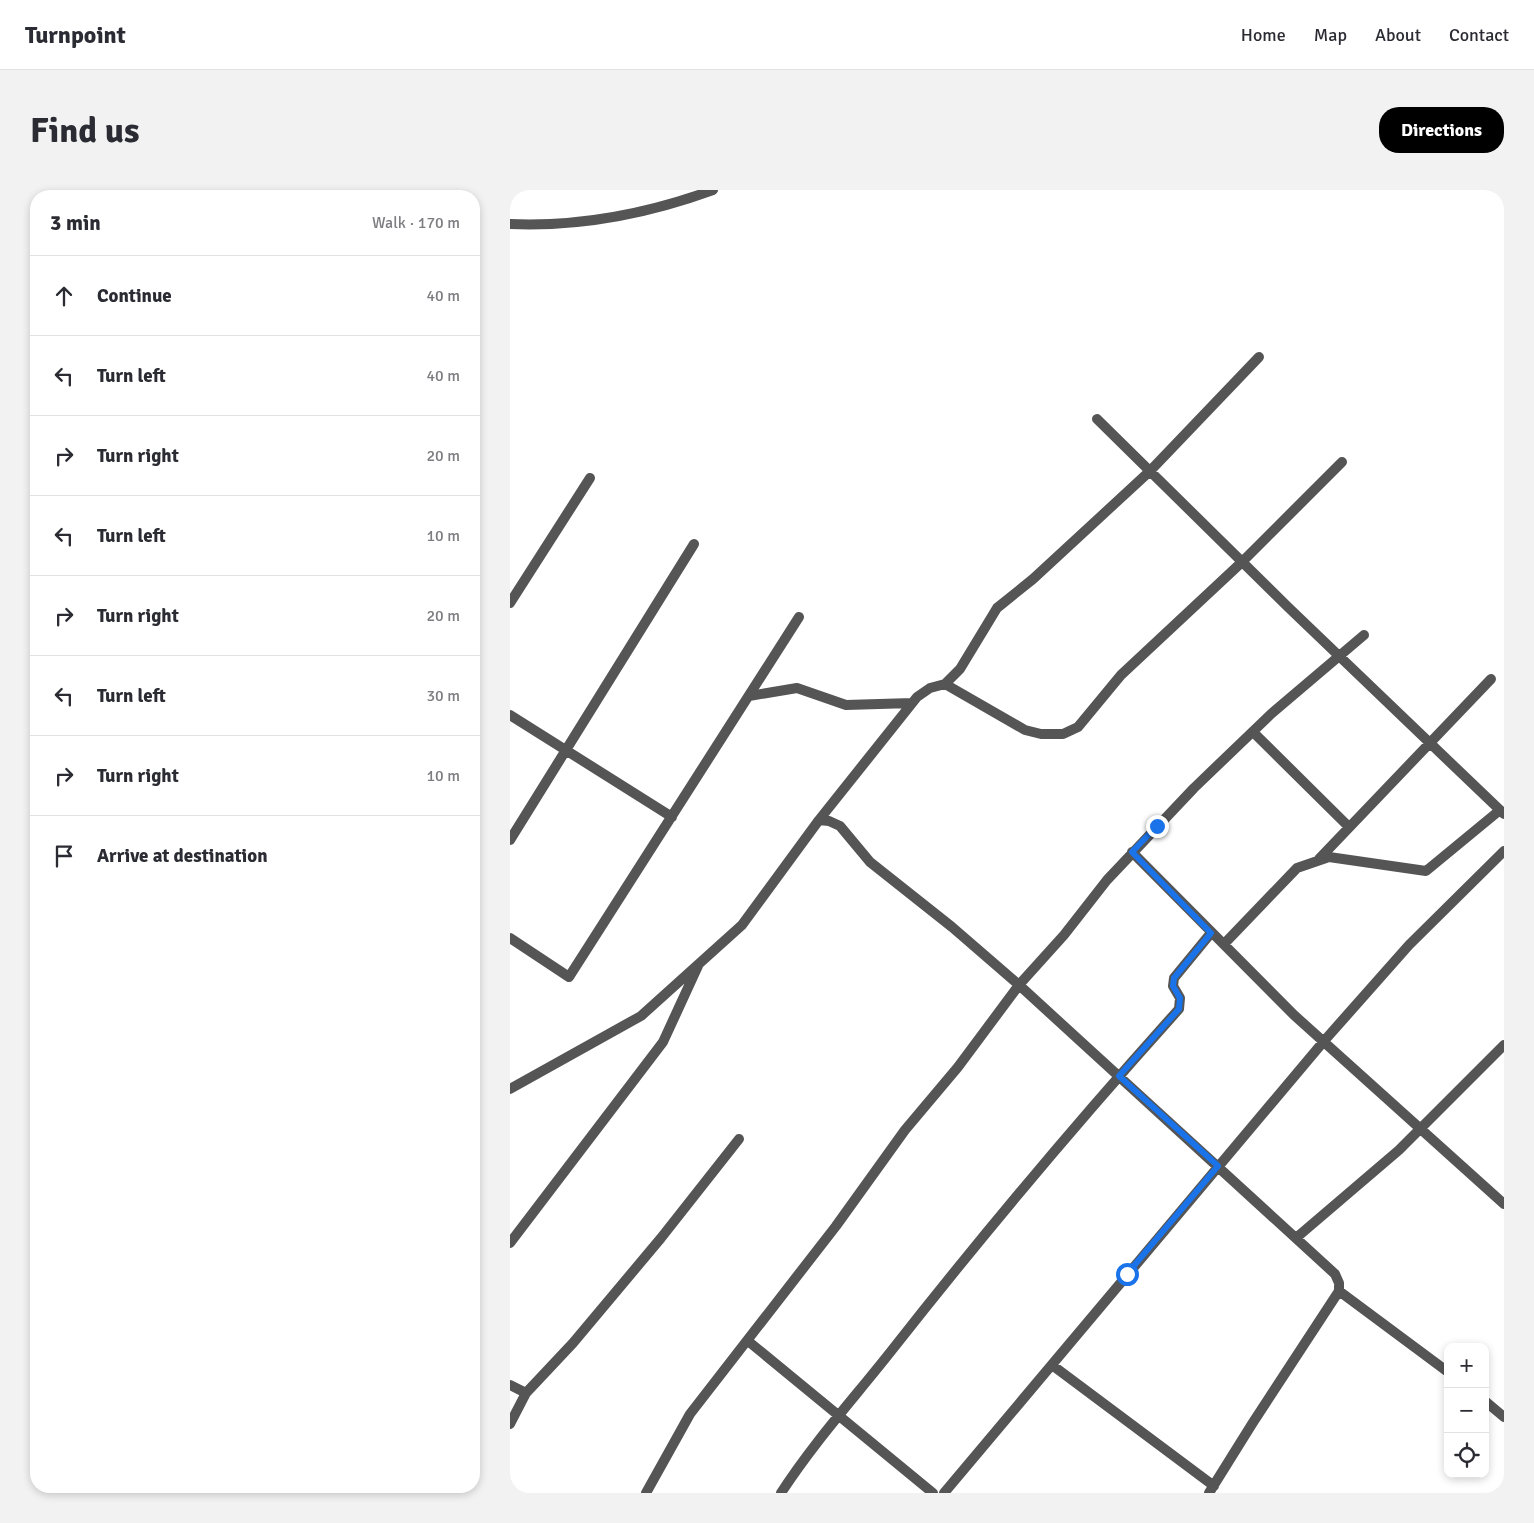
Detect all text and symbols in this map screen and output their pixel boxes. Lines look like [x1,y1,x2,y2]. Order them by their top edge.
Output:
text: Turnpoint [25,20,126,50]
text: Home [1241,24,1286,46]
text: Map [1314,24,1347,46]
text: About [1375,24,1421,46]
text: Contact [1449,24,1509,46]
button: Directions [1379,107,1504,153]
text: Find us [30,109,140,152]
text: 3 min [50,210,101,236]
text: Walk · 170 m [372,213,460,233]
icon: ahead [50,282,78,310]
text: Continue [97,284,172,308]
text: 40 m [426,286,460,306]
icon: left [50,362,78,390]
text: Turn left [97,364,166,388]
text: 40 m [426,366,460,386]
icon: right [50,442,78,470]
text: Turn right [97,444,179,468]
text: 20 m [426,446,460,466]
icon: left [50,522,78,550]
text: Turn left [97,524,166,548]
text: 10 m [426,526,460,546]
icon: right [50,602,78,630]
text: Turn right [97,604,179,628]
text: 20 m [426,606,460,626]
icon: left [50,682,78,710]
text: Turn left [97,684,166,708]
text: 30 m [426,686,460,706]
icon: right [50,762,78,790]
text: Turn right [97,764,179,788]
text: 10 m [426,766,460,786]
route end [1146,815,1169,838]
icon: arrive [50,842,78,870]
text: Arrive at destination [97,844,268,868]
route start [1116,1263,1139,1286]
map controls [1444,1343,1489,1478]
button: + [1444,1343,1489,1388]
button: − [1444,1388,1489,1433]
button: locate [1444,1433,1489,1478]

